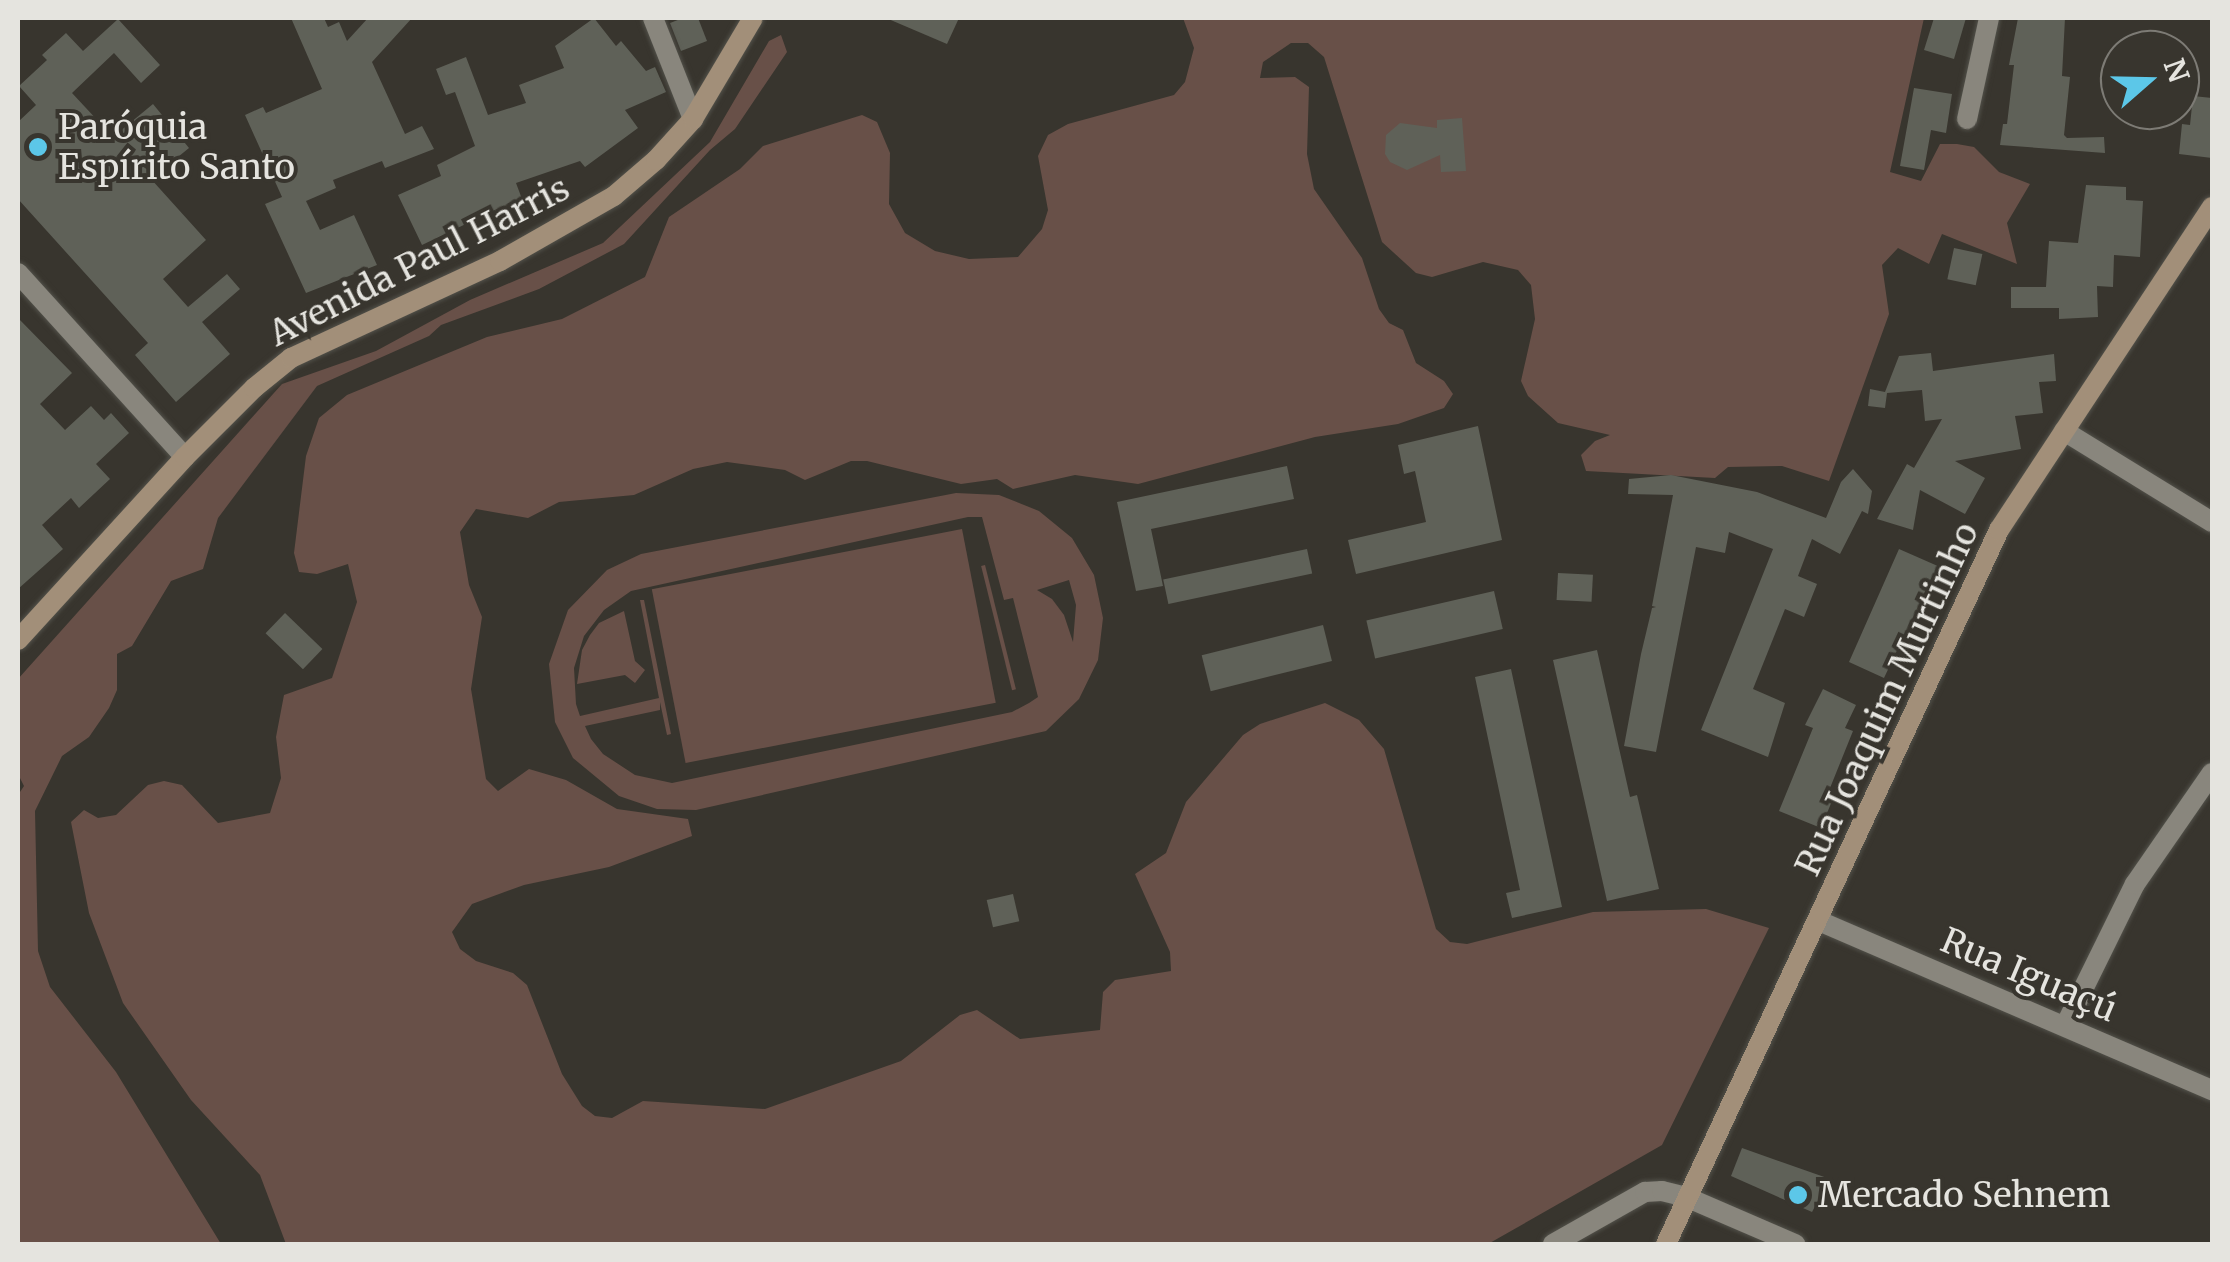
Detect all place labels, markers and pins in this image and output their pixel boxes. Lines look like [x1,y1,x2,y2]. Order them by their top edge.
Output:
place label: Paróquia Espírito Santo [58,106,295,188]
marker: Paróquia Espírito Santo [27,136,49,158]
place label: Mercado Sehnem [1818,1174,2110,1216]
marker: Mercado Sehnem [1787,1184,1809,1206]

